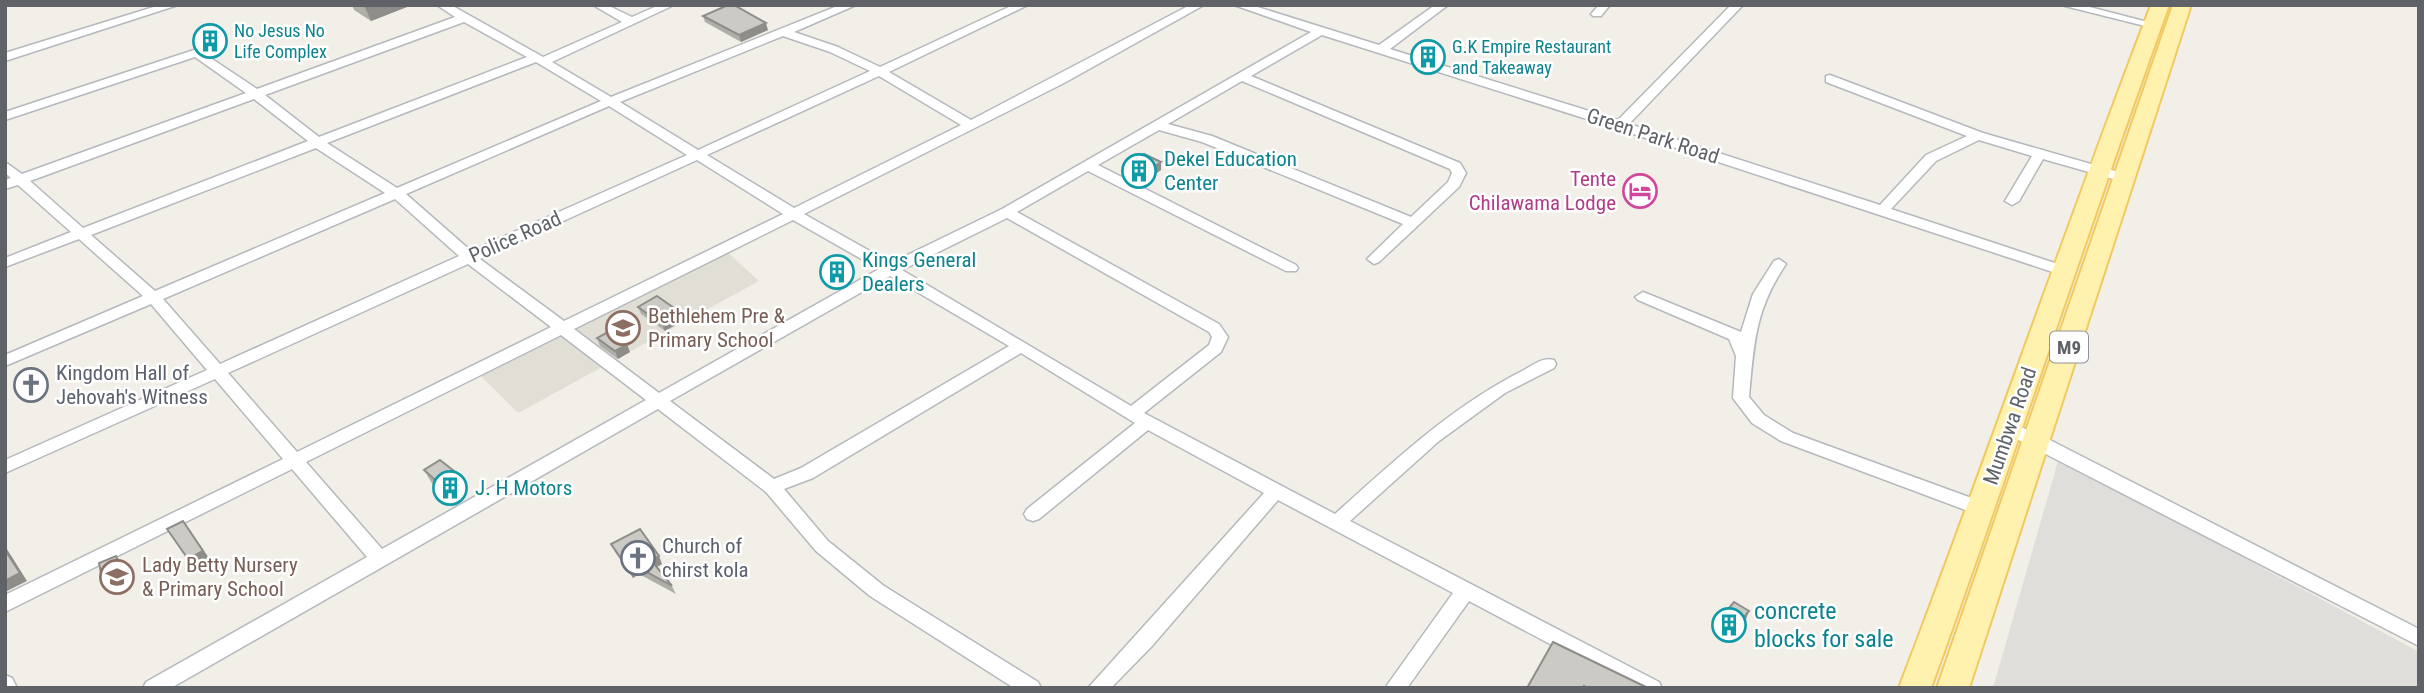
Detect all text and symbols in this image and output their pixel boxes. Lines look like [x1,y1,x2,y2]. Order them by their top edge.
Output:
place label: No Jesus No Life Complex [234,20,327,62]
building icon: No Jesus No Life Complex [191,22,229,60]
place label: G.K Empire Restaurant and Takeaway [1452,36,1611,78]
building icon: G.K Empire Restaurant and Takeaway [1409,38,1447,76]
street label: Green Park Road [1584,103,1722,169]
place label: Dekel Education Center [1164,147,1297,195]
building icon: Dekel Education Center [1120,152,1158,190]
place label: Tente Chilawama Lodge [1469,167,1616,215]
hotel icon: Tente Chilawama Lodge [1621,172,1659,210]
street label: Police Road [465,206,565,268]
place label: Kings General Dealers [862,248,976,296]
building icon: Kings General Dealers [818,253,856,291]
place label: Bethlehem Pre & Primary School [648,304,785,352]
school or university icon: Bethlehem Pre & Primary School [604,309,642,347]
road number: M9 [2050,332,2088,362]
place label: Kingdom Hall of Jehovah's Witness [56,361,208,409]
street label: Mumbwa Road [1979,364,2041,488]
church icon: Kingdom Hall of Jehovah's Witness [12,366,50,404]
building icon: J. H Motors [431,469,469,507]
place label: J. H Motors [475,476,572,500]
place label: Church of chirst kola [662,534,749,582]
church icon: Church of chirst kola [619,539,657,577]
place label: Lady Betty Nursery & Primary School [142,553,298,601]
school or university icon: Lady Betty Nursery & Primary School [98,558,136,596]
place label: concrete blocks for sale [1754,597,1893,653]
building icon: concrete blocks for sale [1710,606,1748,644]

